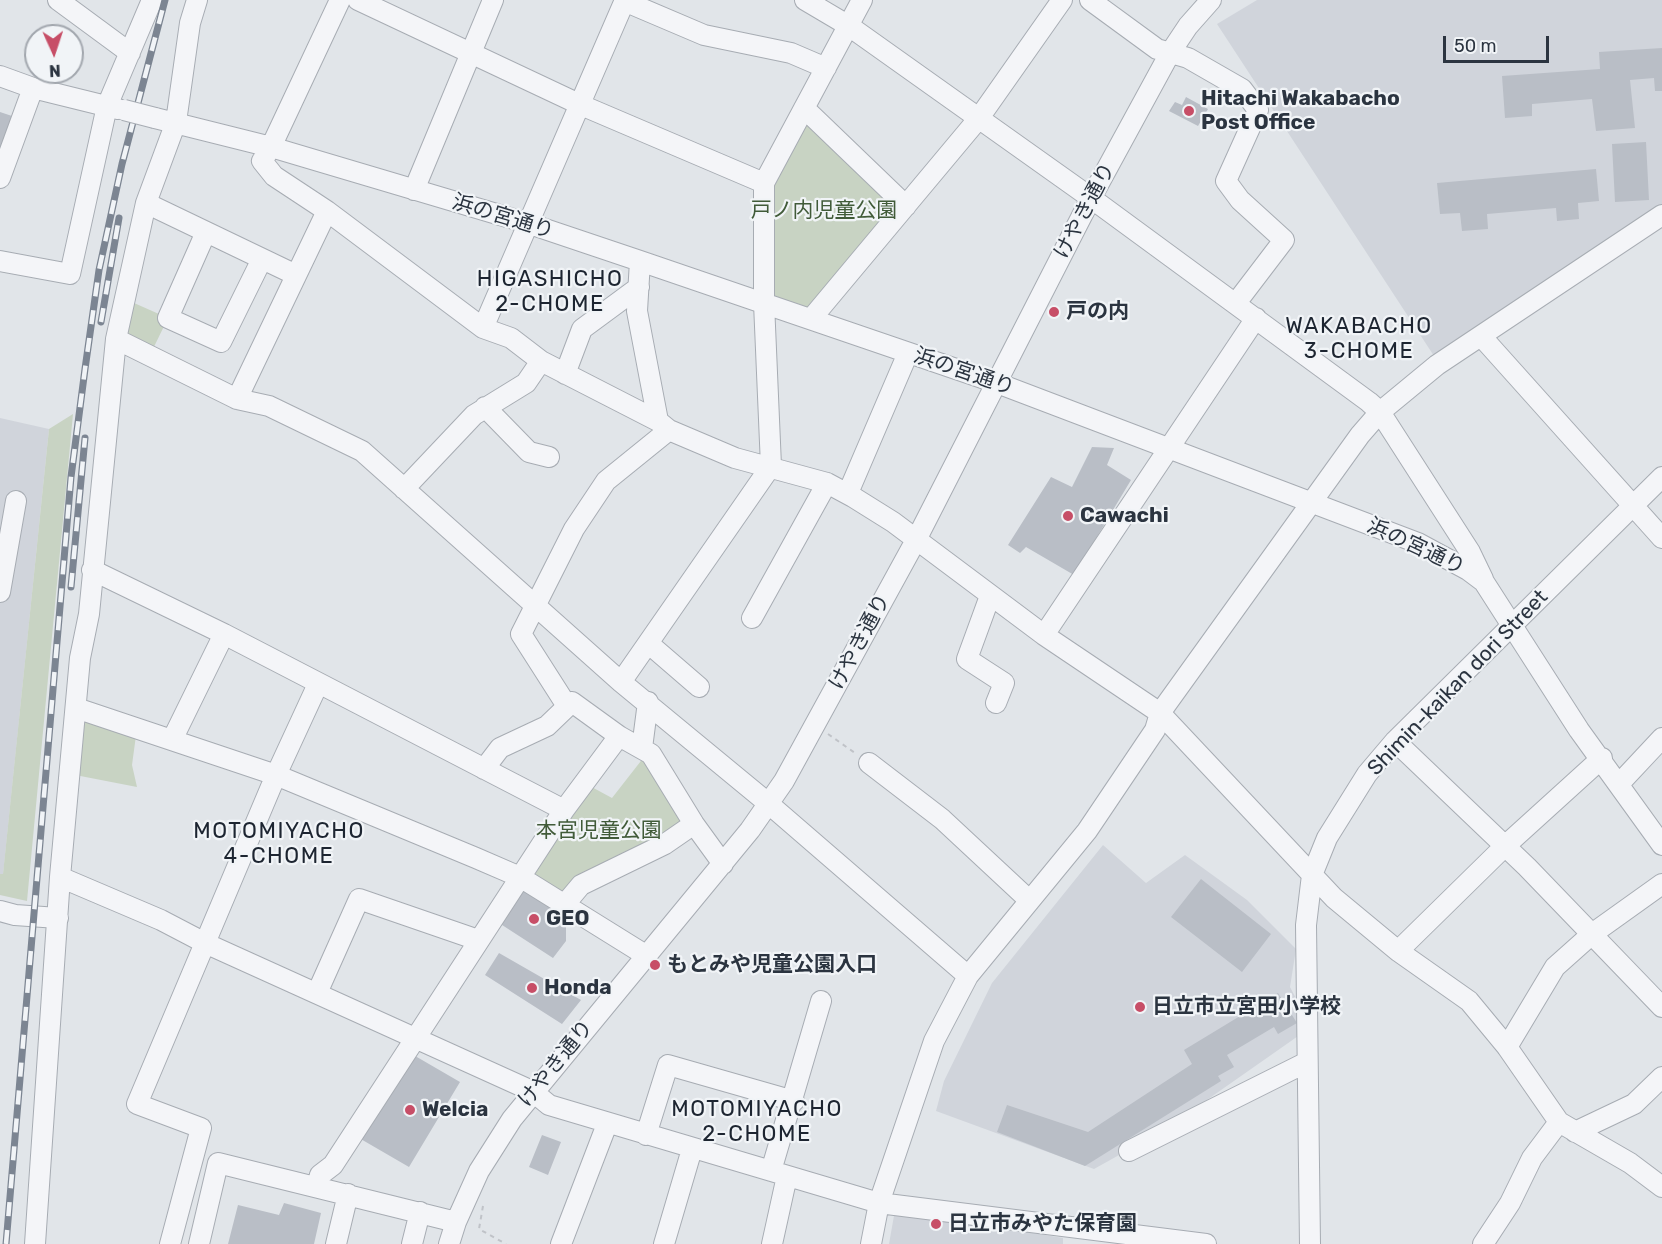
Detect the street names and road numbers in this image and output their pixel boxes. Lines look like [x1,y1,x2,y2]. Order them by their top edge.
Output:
street label: けやき通り [1049,159,1121,263]
street label: 浜の宮通り [449,190,557,244]
street label: 浜の宮通り [910,343,1018,401]
street label: 浜の宮通り [1363,513,1469,581]
street label: Shimin-kaikan dori Street [1363,585,1553,781]
street label: けやき通り [824,590,896,694]
street label: けやき通り [513,1015,599,1113]

